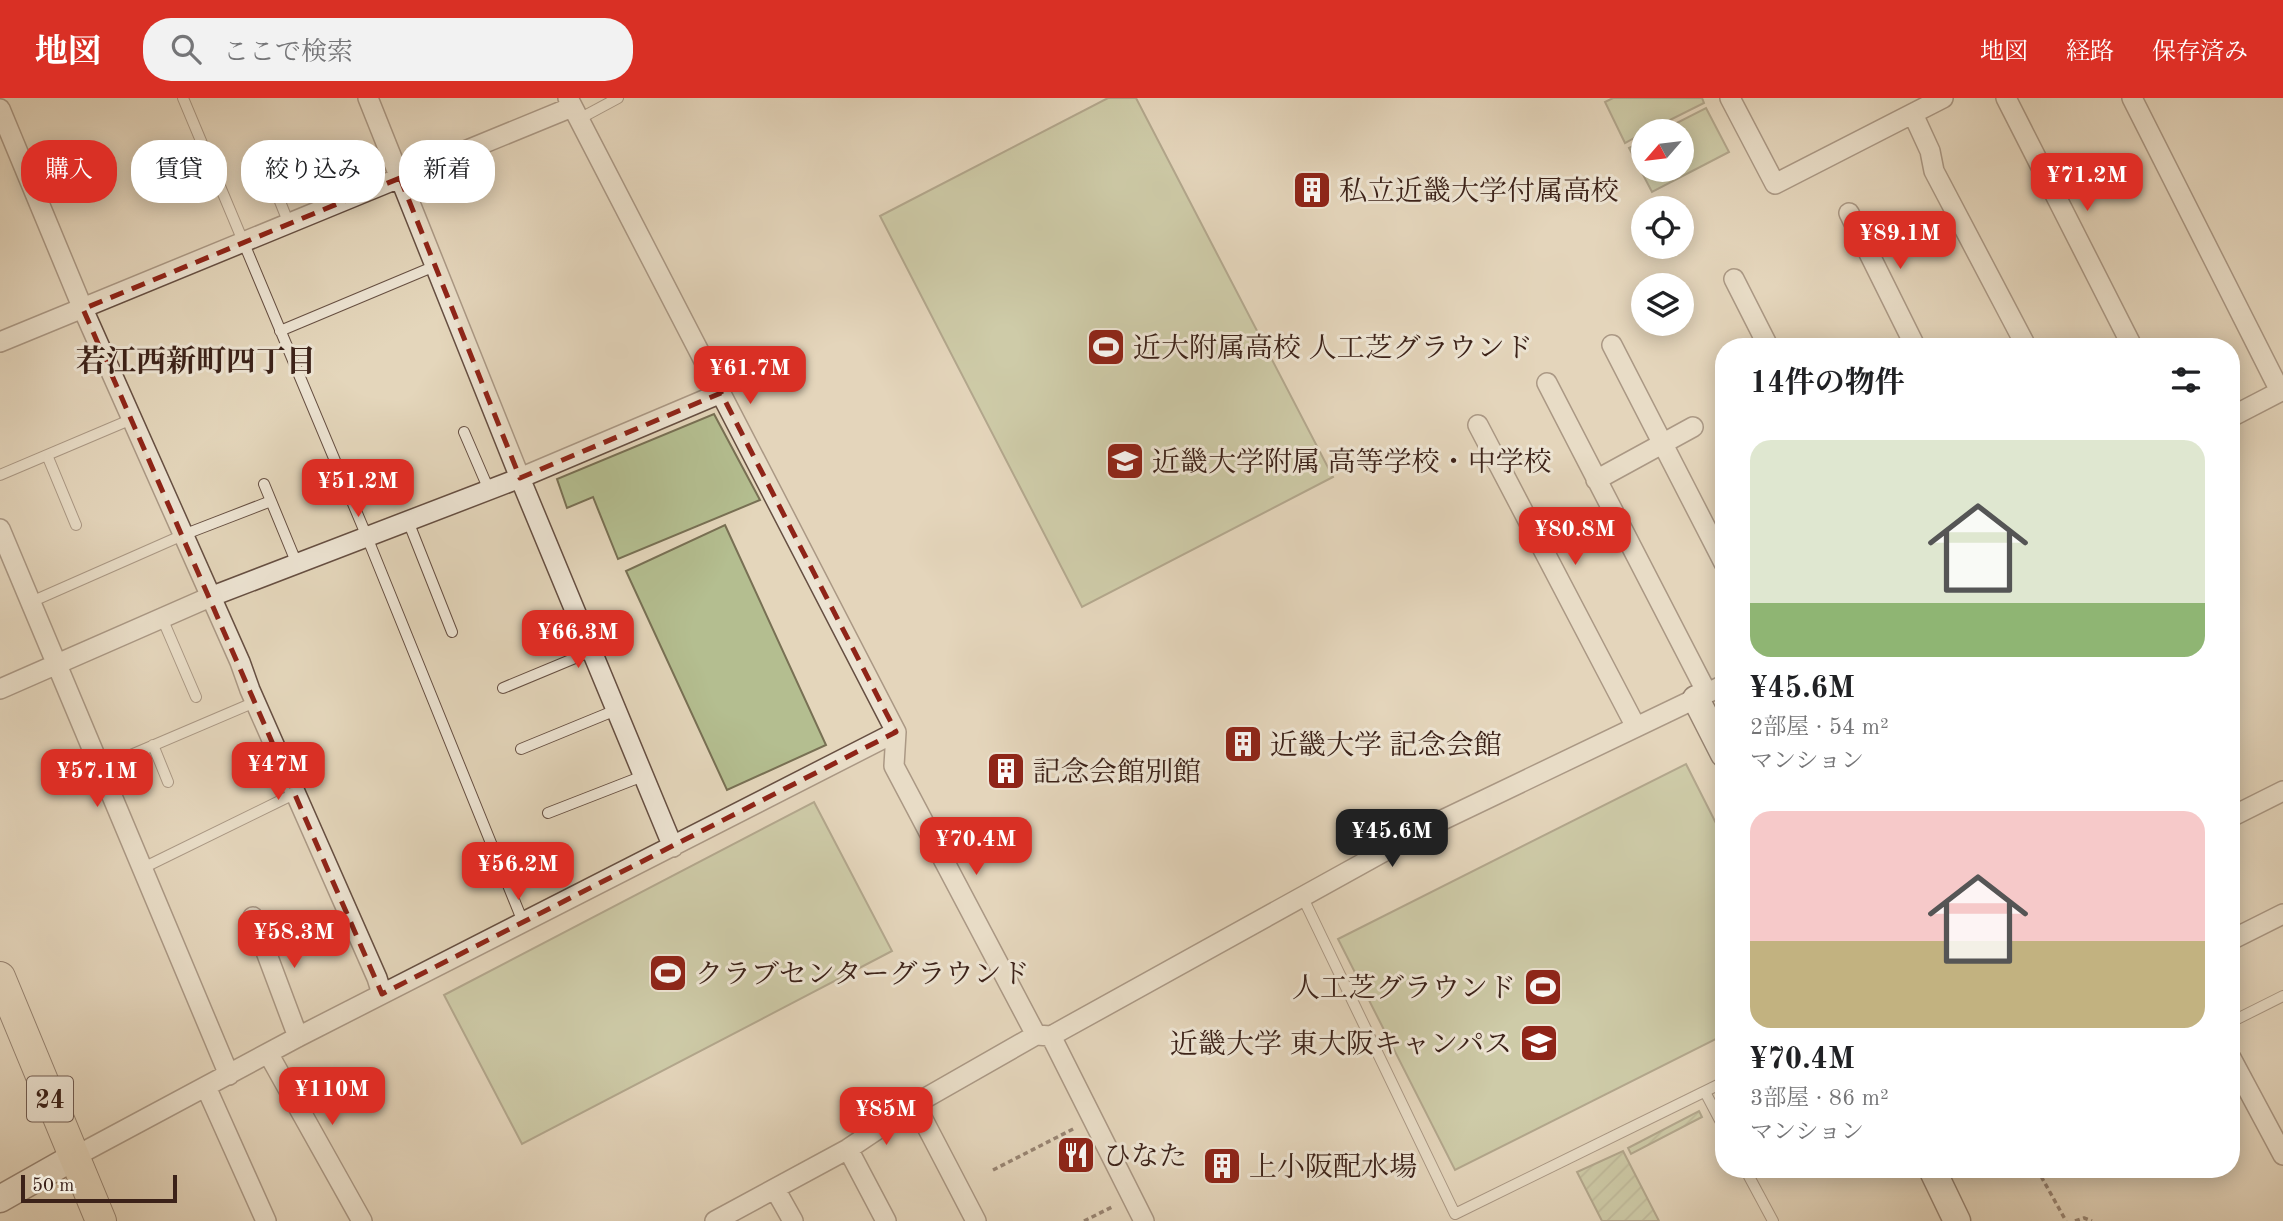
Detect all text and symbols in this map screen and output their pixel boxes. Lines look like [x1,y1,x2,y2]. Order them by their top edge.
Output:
search box [143,18,633,81]
icon: search [167,30,205,68]
text: 地図 [35,37,101,70]
text: ここで検索 [223,40,353,66]
text: 地図 [1980,41,2028,65]
text: 経路 [2066,41,2114,65]
text: 保存済み [2152,41,2248,65]
north arrow [1631,119,1694,182]
map controls [1631,119,1694,336]
chip: 購入 [21,140,117,203]
chip: 賃貸 [131,140,227,203]
chip: 絞り込み [241,140,385,203]
chip: 新着 [399,140,495,203]
pin: ¥71.2M [2030,153,2144,213]
text: ¥71.2M [2047,164,2127,187]
building icon: 私立近畿大学付属高校 [1291,169,1333,211]
place label: 私立近畿大学付属高校 [1339,176,1619,207]
button: locate [1631,196,1694,259]
pin: ¥89.1M [1843,212,1957,271]
text: ¥89.1M [1860,222,1940,245]
button: layers [1631,273,1694,336]
sports icon: 近大附属高校 人工芝グラウンド [1085,326,1127,368]
place label: 近大附属高校 人工芝グラウンド [1133,333,1533,364]
district label: 若江西新町四丁目 [76,345,316,378]
pin: ¥61.7M [693,346,807,406]
text: ¥61.7M [710,357,790,380]
icon: filters [2167,361,2205,399]
text: 14件の物件 [1750,369,1905,399]
school or university icon: 近畿大学附属 高等学校・中学校 [1104,440,1146,482]
place label: 近畿大学附属 高等学校・中学校 [1152,447,1552,478]
pin: ¥51.2M [301,460,415,519]
text: ¥51.2M [318,470,398,493]
icon: home [1915,485,2041,611]
pin: ¥80.8M [1518,508,1632,567]
text: ¥80.8M [1535,518,1615,541]
pin: ¥66.3M [521,610,635,670]
text: ¥66.3M [538,621,618,644]
text: ¥45.6M [1750,674,1855,704]
text: 2部屋 · 54 m² [1750,716,1889,739]
building icon: 近畿大学 記念会館 [1222,723,1264,765]
place label: 近畿大学 記念会館 [1270,730,1502,761]
pin: ¥47M [237,742,319,802]
pin: ¥57.1M [40,750,154,809]
building icon: 記念会館別館 [985,750,1027,792]
text: マンション [1750,750,1864,773]
text: ¥47M [248,753,308,776]
place label: 記念会館別館 [1033,757,1201,788]
text: ¥57.1M [57,760,137,783]
pin: ¥45.6M [1335,810,1449,869]
pin: ¥70.4M [919,818,1033,877]
text: ¥45.6M [1352,820,1432,843]
text: ¥70.4M [936,828,1016,851]
pin: ¥56.2M [461,842,575,902]
text: ¥56.2M [478,853,558,876]
icon: home [1915,856,2041,982]
pin: ¥58.3M [237,910,351,970]
text: ¥58.3M [254,921,334,944]
sports icon: クラブセンターグラウンド [647,952,689,994]
place label: クラブセンターグラウンド [695,960,1030,990]
sports icon: 人工芝グラウンド [1522,966,1564,1008]
place label: 人工芝グラウンド [1292,973,1516,1004]
school or university icon: 近畿大学 東大阪キャンパス [1518,1022,1560,1064]
place label: 近畿大学 東大阪キャンパス [1170,1029,1512,1060]
text: ¥70.4M [1750,1045,1855,1075]
pin: ¥110M [283,1068,381,1127]
road number: 24 [27,1076,73,1122]
text: ¥110M [295,1078,369,1101]
text: 3部屋 · 86 m² [1750,1087,1889,1110]
pin: ¥85M [845,1088,927,1147]
text: ¥85M [856,1098,916,1121]
text: マンション [1750,1121,1864,1144]
restaurant icon: ひなた [1055,1134,1097,1176]
place label: ひなた [1103,1143,1187,1172]
building icon: 上小阪配水場 [1201,1145,1243,1187]
place label: 上小阪配水場 [1249,1152,1417,1183]
scale bar [21,1172,177,1204]
text: 50 m [32,1177,74,1196]

